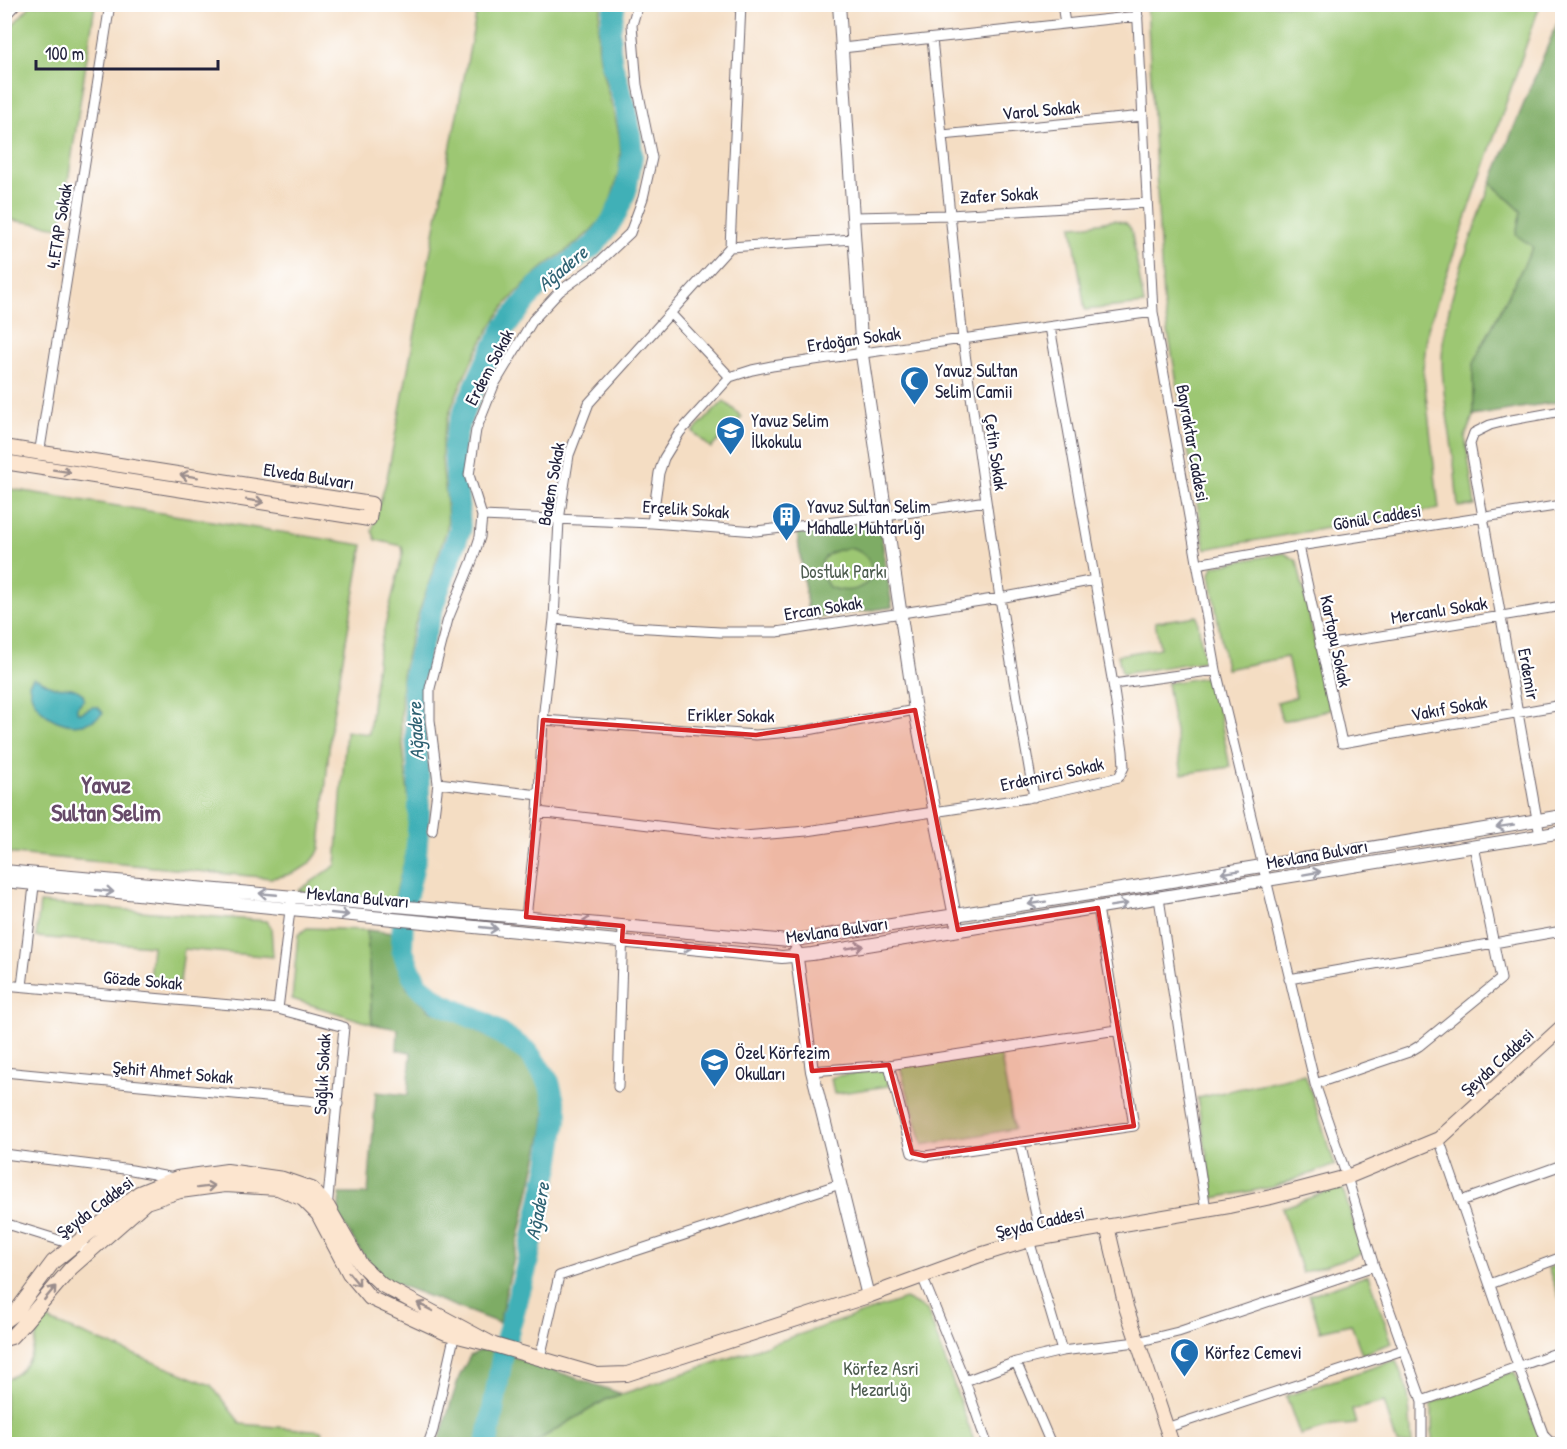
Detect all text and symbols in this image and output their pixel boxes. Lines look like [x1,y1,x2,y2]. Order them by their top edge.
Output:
scale bar [36,33,218,71]
text: 100 m [45,41,84,66]
street label: Varol Sokak [1001,94,1081,126]
street label: Zafer Sokak [959,180,1039,210]
street label: 4.ETAP Sokak [40,181,78,270]
water label: Ağadere [531,238,594,298]
street label: Erdoğan Sokak [806,320,903,358]
street label: Erdem Sokak [458,324,520,409]
place label: Yavuz Sultan Selim Camii [935,358,1018,404]
mosque icon: Yavuz Sultan Selim Camii [898,364,930,406]
street label: Bayraktar Caddesi [1170,382,1216,504]
place label: Yavuz Selim İlkokulu [751,408,829,454]
street label: Çetin Sokak [978,412,1014,492]
school or university icon: Yavuz Selim İlkokulu [714,414,746,456]
street label: Badem Sokak [531,440,571,528]
street label: Elveda Bulvarı [262,456,356,496]
one-way arrow [52,465,72,476]
one-way arrow [180,470,199,481]
street label: Erçelik Sokak [642,493,731,525]
place label: Yavuz Sultan Selim Mahalle Muhtarlığı [807,494,931,540]
one-way arrow [245,495,264,506]
street label: Gönül Caddesi [1331,498,1423,536]
building icon: Yavuz Sultan Selim Mahalle Muhtarlığı [770,500,802,542]
park label: Dostluk Parkı [801,559,887,584]
street label: Ercan Sokak [782,589,864,627]
street label: Mercanlı Sokak [1389,590,1490,630]
street label: Kartopu Sokak [1314,593,1358,690]
street label: Erdemir [1512,646,1546,702]
street label: Vakıf Sokak [1409,689,1489,727]
water label: Ağadere [400,700,431,761]
street label: Erikler Sokak [687,702,775,728]
street label: Erdemirci Sokak [998,751,1106,797]
district label: Yavuz Sultan Selim [51,768,161,828]
one-way arrow [1495,821,1515,832]
street label: Mevlana Bulvarı [1264,833,1370,875]
one-way arrow [1220,866,1240,877]
one-way arrow [1301,868,1321,879]
street label: Mevlana Bulvarı [306,880,410,914]
one-way arrow [94,886,114,897]
one-way arrow [258,888,278,899]
one-way arrow [1028,897,1047,908]
one-way arrow [1109,899,1129,910]
one-way arrow [330,909,350,920]
street label: Mevlana Bulvarı [784,910,890,950]
one-way arrow [581,917,601,928]
one-way arrow [479,922,499,933]
one-way arrow [844,941,864,952]
one-way arrow [673,942,693,953]
street label: Gözde Sokak [102,964,184,996]
street label: Şeyda Caddesi [1455,1022,1539,1102]
street label: Sağlık Sokak [307,1032,337,1115]
place label: Özel Körfezim Okulları [735,1040,830,1086]
school or university icon: Özel Körfezim Okulları [698,1046,730,1088]
street label: Şehit Ahmet Sokak [112,1054,235,1090]
street label: Şeyda Caddesi [51,1170,139,1244]
water label: Ağadere [518,1179,557,1242]
one-way arrow [196,1182,216,1193]
street label: Şeyda Caddesi [993,1200,1087,1244]
one-way arrow [347,1271,361,1286]
one-way arrow [43,1285,56,1301]
one-way arrow [417,1301,434,1313]
mosque icon: Körfez Cemevi [1168,1336,1200,1378]
place label: Körfez Cemevi [1205,1340,1302,1365]
park label: Körfez Asri Mezarlığı [843,1356,919,1402]

